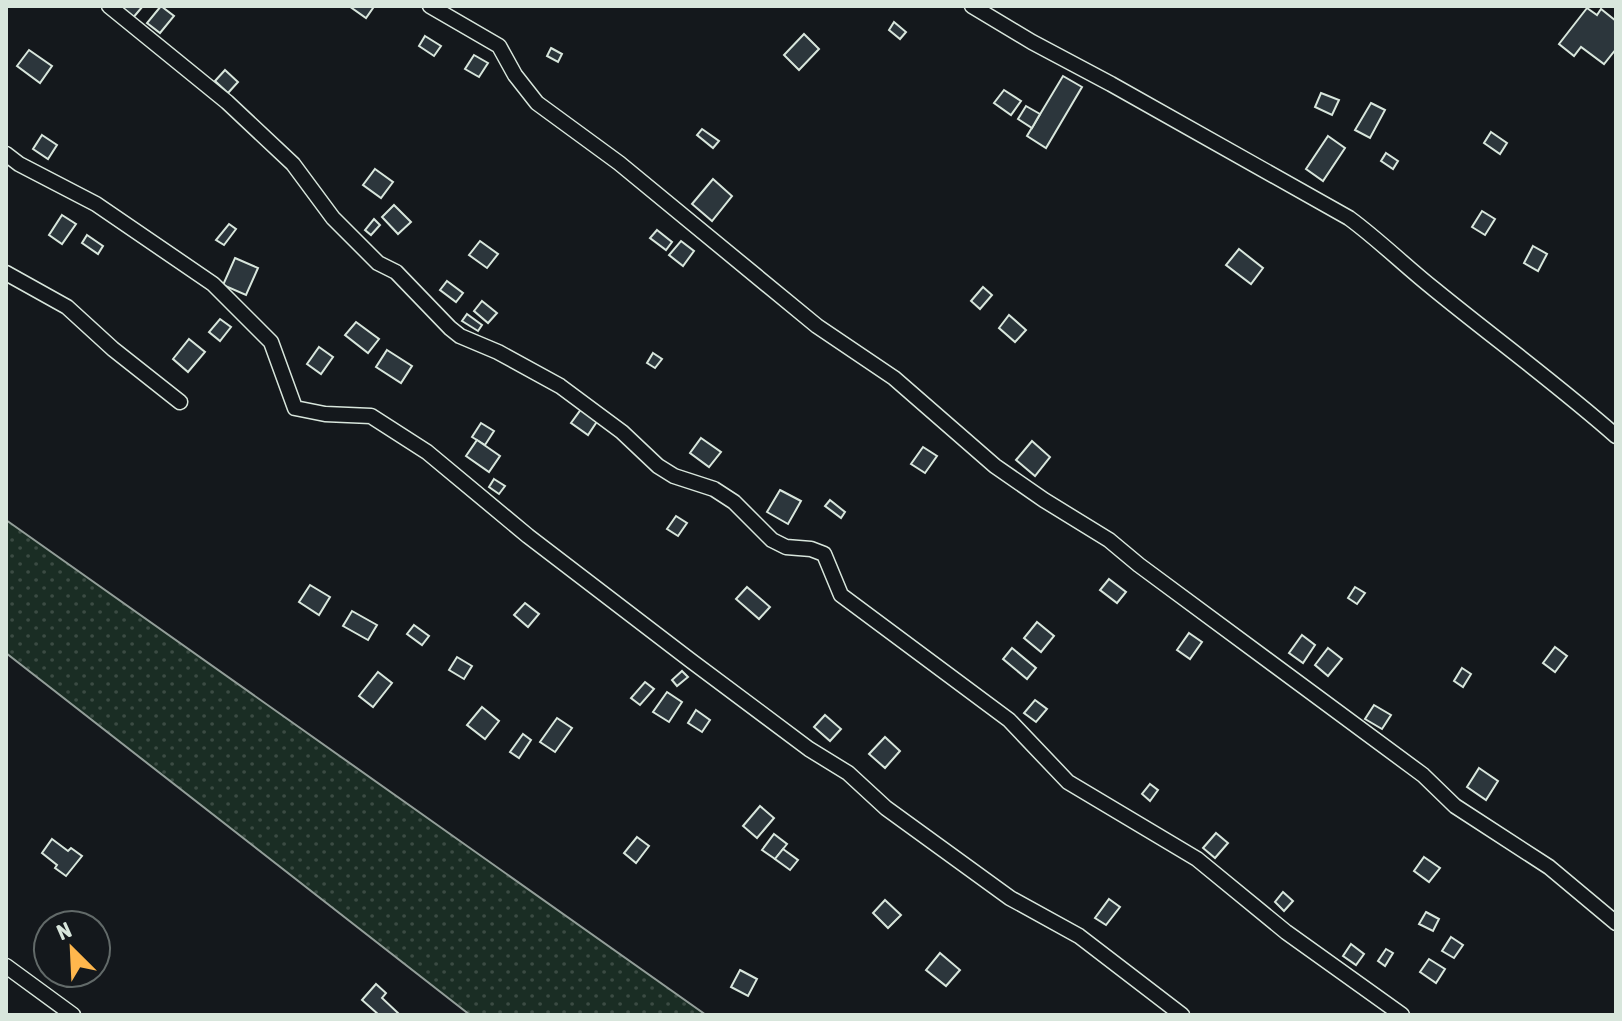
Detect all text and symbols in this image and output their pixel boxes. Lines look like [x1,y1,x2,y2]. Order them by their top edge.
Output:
north arrow [32,909,112,989]
text: N [53,916,75,945]

